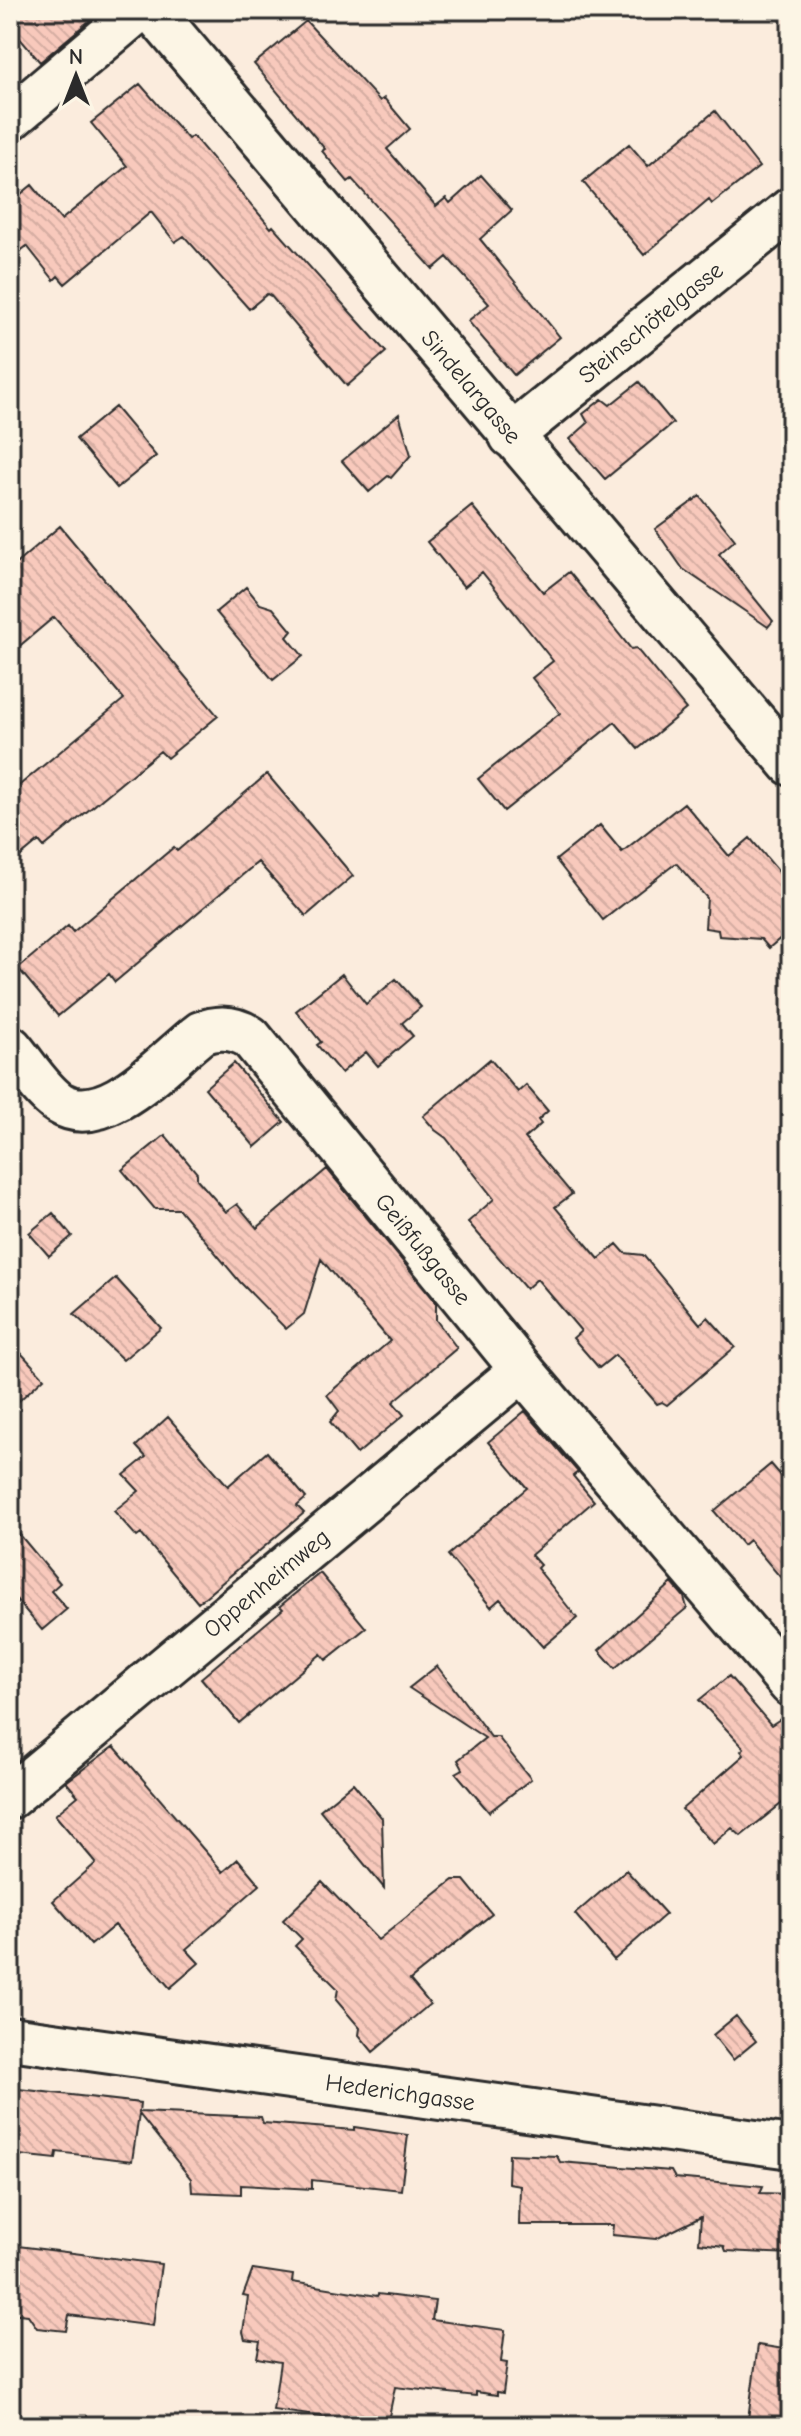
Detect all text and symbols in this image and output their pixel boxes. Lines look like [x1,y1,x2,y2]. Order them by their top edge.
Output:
north arrow [36,36,116,116]
text: N [69,44,83,70]
street label: Steinschötelgasse [573,256,729,389]
street label: Sindelargasse [415,324,527,449]
street label: Geißfußgasse [369,1188,477,1311]
street label: Oppenheimweg [198,1523,335,1644]
street label: Hederichgasse [324,2068,477,2117]

